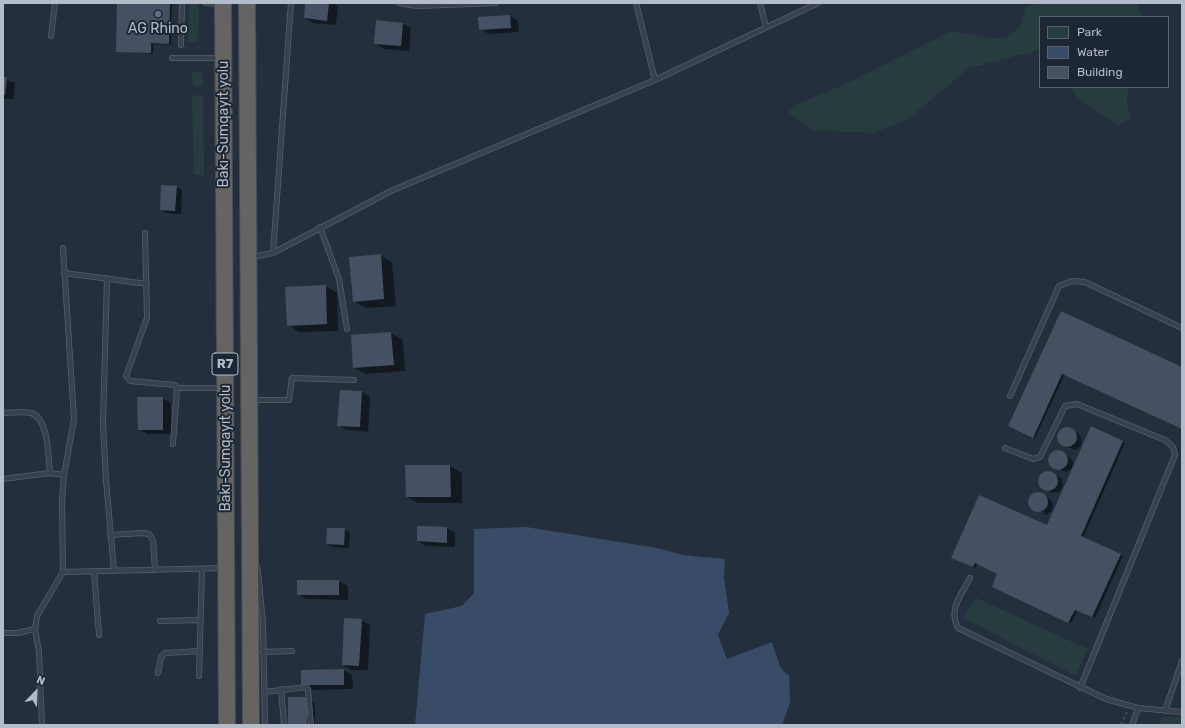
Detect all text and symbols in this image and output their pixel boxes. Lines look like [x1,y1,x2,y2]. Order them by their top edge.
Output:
marker: AG Rhino [153,9,163,19]
legend [1039,16,1169,88]
place label: AG Rhino [128,21,188,37]
text: Park [1077,25,1102,39]
text: Water [1077,45,1109,59]
street label: Bakı-Sumqayıt yolu [216,60,232,188]
text: Building [1077,65,1123,79]
road number: R7 [212,353,238,375]
street label: Bakı-Sumqayıt yolu [218,384,234,512]
north arrow [16,672,56,712]
text: N [35,673,47,688]

